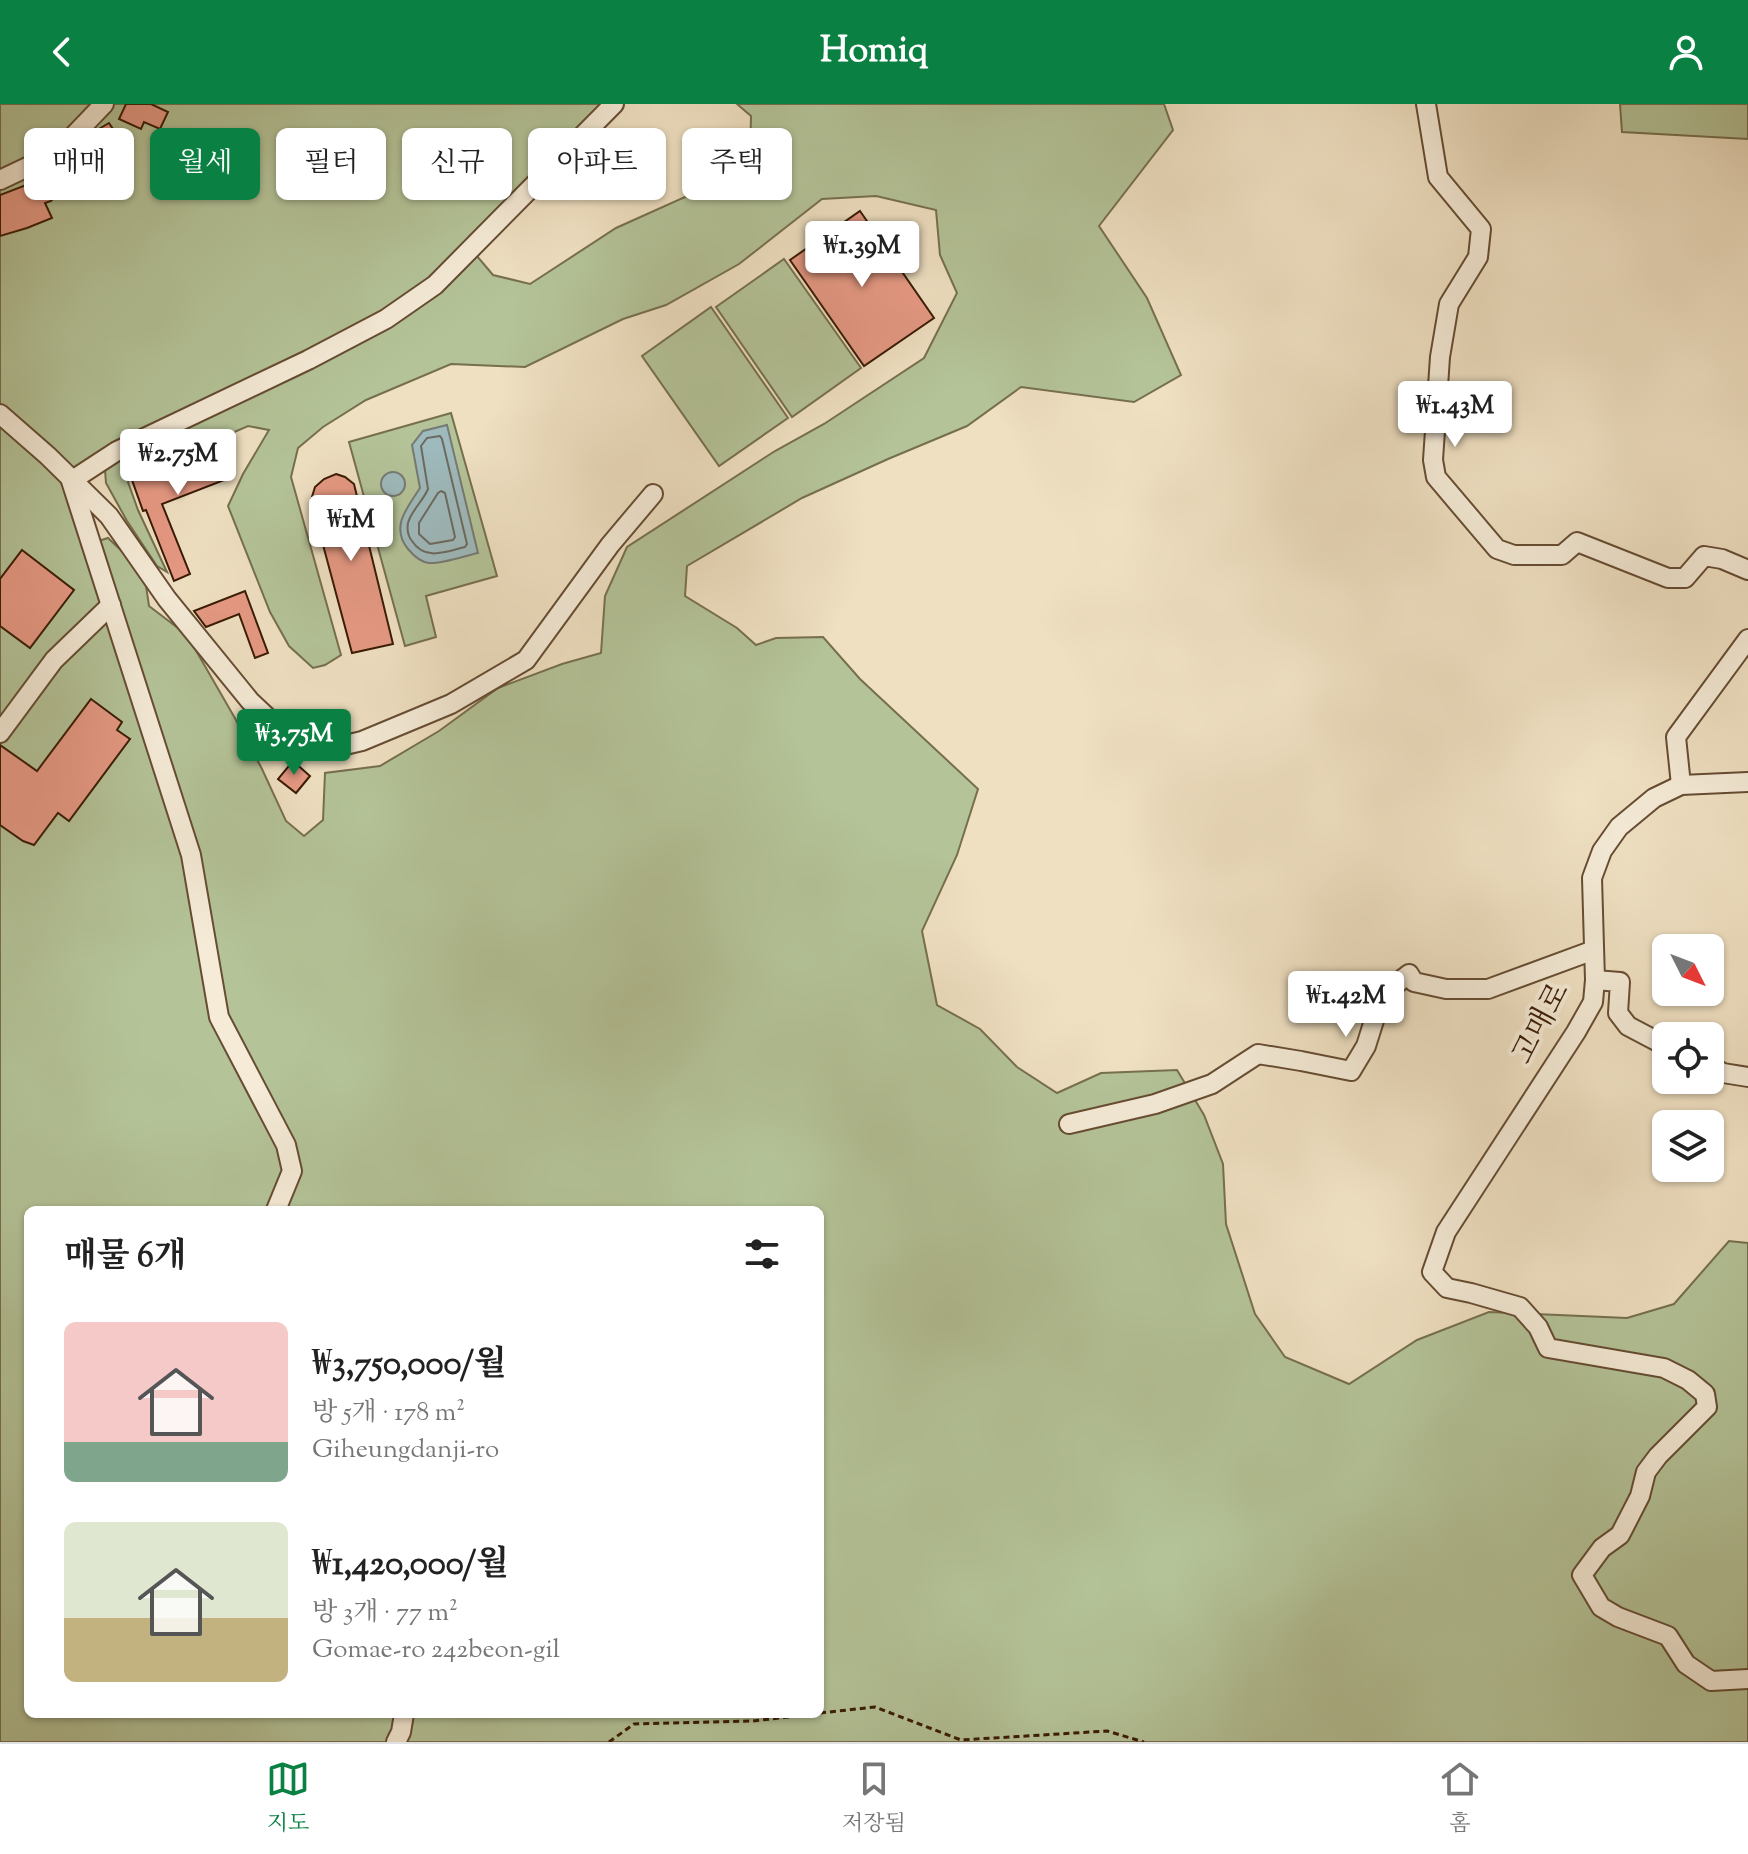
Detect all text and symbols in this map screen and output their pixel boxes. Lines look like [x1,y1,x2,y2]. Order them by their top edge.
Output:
text: Homiq [820,26,928,78]
icon: back [40,30,84,74]
icon: person [1664,30,1708,74]
chip: 매매 [24,128,134,200]
chip: 월세 [150,128,260,200]
chip: 필터 [276,128,386,200]
chip: 신규 [402,128,512,200]
chip: 아파트 [528,128,666,200]
chip: 주택 [682,128,792,200]
pin: ₩1.39M [797,221,927,289]
text: ₩1.39M [823,228,901,265]
pin: ₩1.43M [1390,381,1520,449]
text: ₩1.43M [1416,388,1494,425]
pin: ₩2.75M [113,429,243,497]
text: ₩2.75M [138,436,218,473]
pin: ₩1M [312,495,390,563]
text: ₩1M [327,502,375,539]
pin: ₩3.75M [229,709,359,777]
text: ₩3.75M [255,716,333,753]
north arrow [1652,934,1724,1006]
map controls [1652,934,1724,1182]
pin: ₩1.42M [1281,971,1411,1039]
street label: 고매로 [1503,976,1581,1072]
text: ₩1.42M [1306,978,1386,1015]
button: locate [1652,1022,1724,1094]
button: layers [1652,1110,1724,1182]
icon: filters [740,1232,784,1276]
text: 매물 6개 [64,1233,187,1282]
text: ₩3,750,000/월 [312,1341,507,1390]
icon: home [128,1354,224,1450]
text: 방 5개 · 178 m² [312,1395,465,1432]
text: Giheungdanji-ro [312,1432,499,1469]
text: ₩1,420,000/월 [312,1541,509,1590]
icon: home [128,1554,224,1650]
text: 방 3개 · 77 m² [312,1595,458,1632]
text: Gomae-ro 242beon-gil [312,1632,560,1669]
tab: 지도 [266,1757,310,1841]
tab: 저장됨 [842,1757,906,1841]
tab: 홈 [1438,1757,1482,1841]

